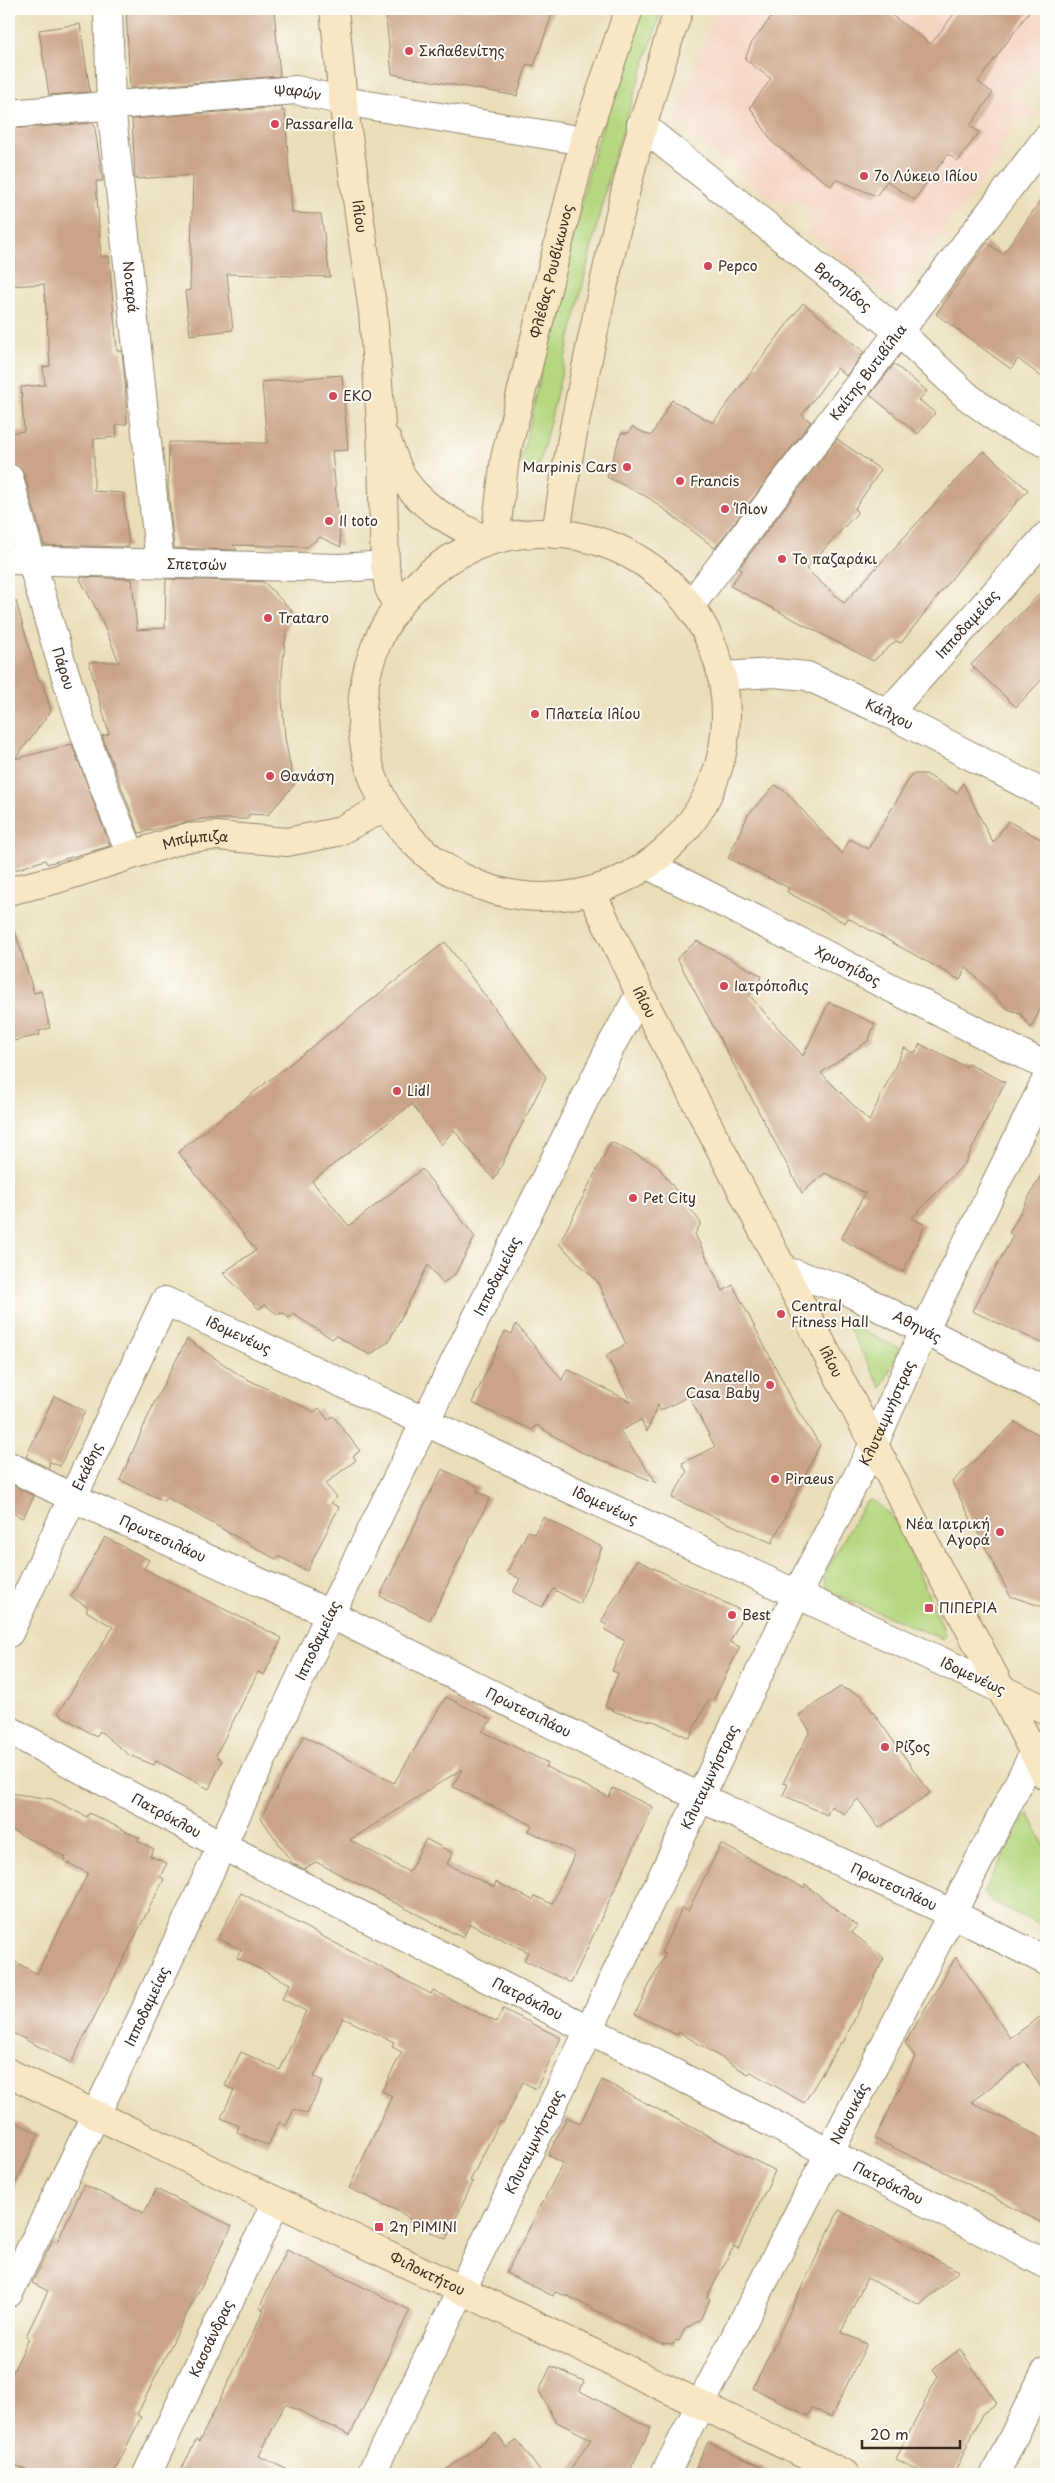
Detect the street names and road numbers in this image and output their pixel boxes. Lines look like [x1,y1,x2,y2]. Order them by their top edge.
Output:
street label: Ψαρών [273,79,324,106]
street label: Ιλίου [347,198,373,234]
street label: Φλέβας Ρουβίκωνος [524,202,578,340]
street label: Βρισηίδος [810,257,877,316]
street label: Νοταρά [118,260,144,314]
street label: Καίτης Βυτιβίλια [824,319,911,424]
street label: Σπετσών [167,553,227,575]
street label: Ιπποδαμείας [930,585,1003,663]
street label: Πάρου [47,644,80,692]
street label: Κάλχου [862,693,917,734]
street label: Μπίμπιζα [159,825,229,855]
street label: Χρυσηίδος [812,940,885,991]
street label: Ιλίου [628,983,662,1021]
street label: Ιπποδαμείας [468,1233,525,1319]
street label: Αθηνάς [889,1305,946,1347]
street label: Ιδομενέως [203,1310,275,1359]
street label: Ιλίου [814,1342,848,1381]
street label: Κλυταιμνήστρας [854,1357,920,1469]
street label: Εκάβης [66,1439,107,1494]
street label: Ιδομενέως [569,1481,641,1529]
street label: Πρωτεσιλάου [116,1509,210,1567]
street label: Ιπποδαμείας [290,1597,345,1684]
street label: Ιδομενέως [937,1651,1009,1700]
street label: Πρωτεσιλάου [482,1682,575,1742]
street label: Κλυταιμνήστρας [675,1721,743,1833]
street label: Πατρόκλου [128,1787,205,1842]
street label: Πρωτεσιλάου [847,1857,941,1915]
street label: Ιπποδαμείας [119,1963,174,2050]
street label: Πατρόκλου [489,1972,567,2025]
street label: Ναυσικάς [825,2079,874,2148]
street label: Κλυταιμνήστρας [499,2086,568,2198]
street label: Πατρόκλου [849,2156,927,2209]
street label: Φιλοκτήτου [386,2246,469,2300]
street label: Κασσάνδρας [183,2296,238,2380]

